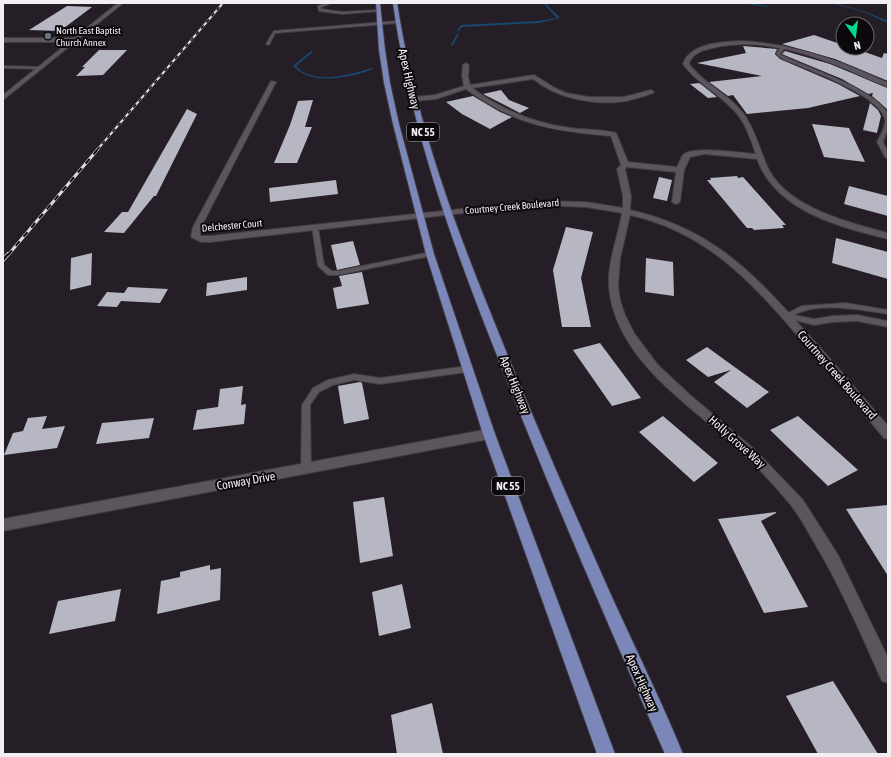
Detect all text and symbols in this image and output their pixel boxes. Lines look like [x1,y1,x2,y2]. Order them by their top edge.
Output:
north arrow [835,16,875,56]
place label: North East Baptist Church Annex [56,25,121,48]
marker: North East Baptist Church Annex [43,31,53,41]
text: N [853,39,862,52]
street label: Apex Highway [395,47,423,111]
road number: NC 55 [407,123,439,141]
street label: Courtney Creek Boulevard [465,197,560,216]
street label: Delchester Court [201,217,263,234]
street label: Courtney Creek Boulevard [795,328,879,422]
street label: Apex Highway [497,354,533,416]
street label: Holly Grove Way [706,413,768,471]
street label: Conway Drive [216,469,276,493]
road number: NC 55 [492,477,524,495]
street label: Apex Highway [623,652,661,714]

